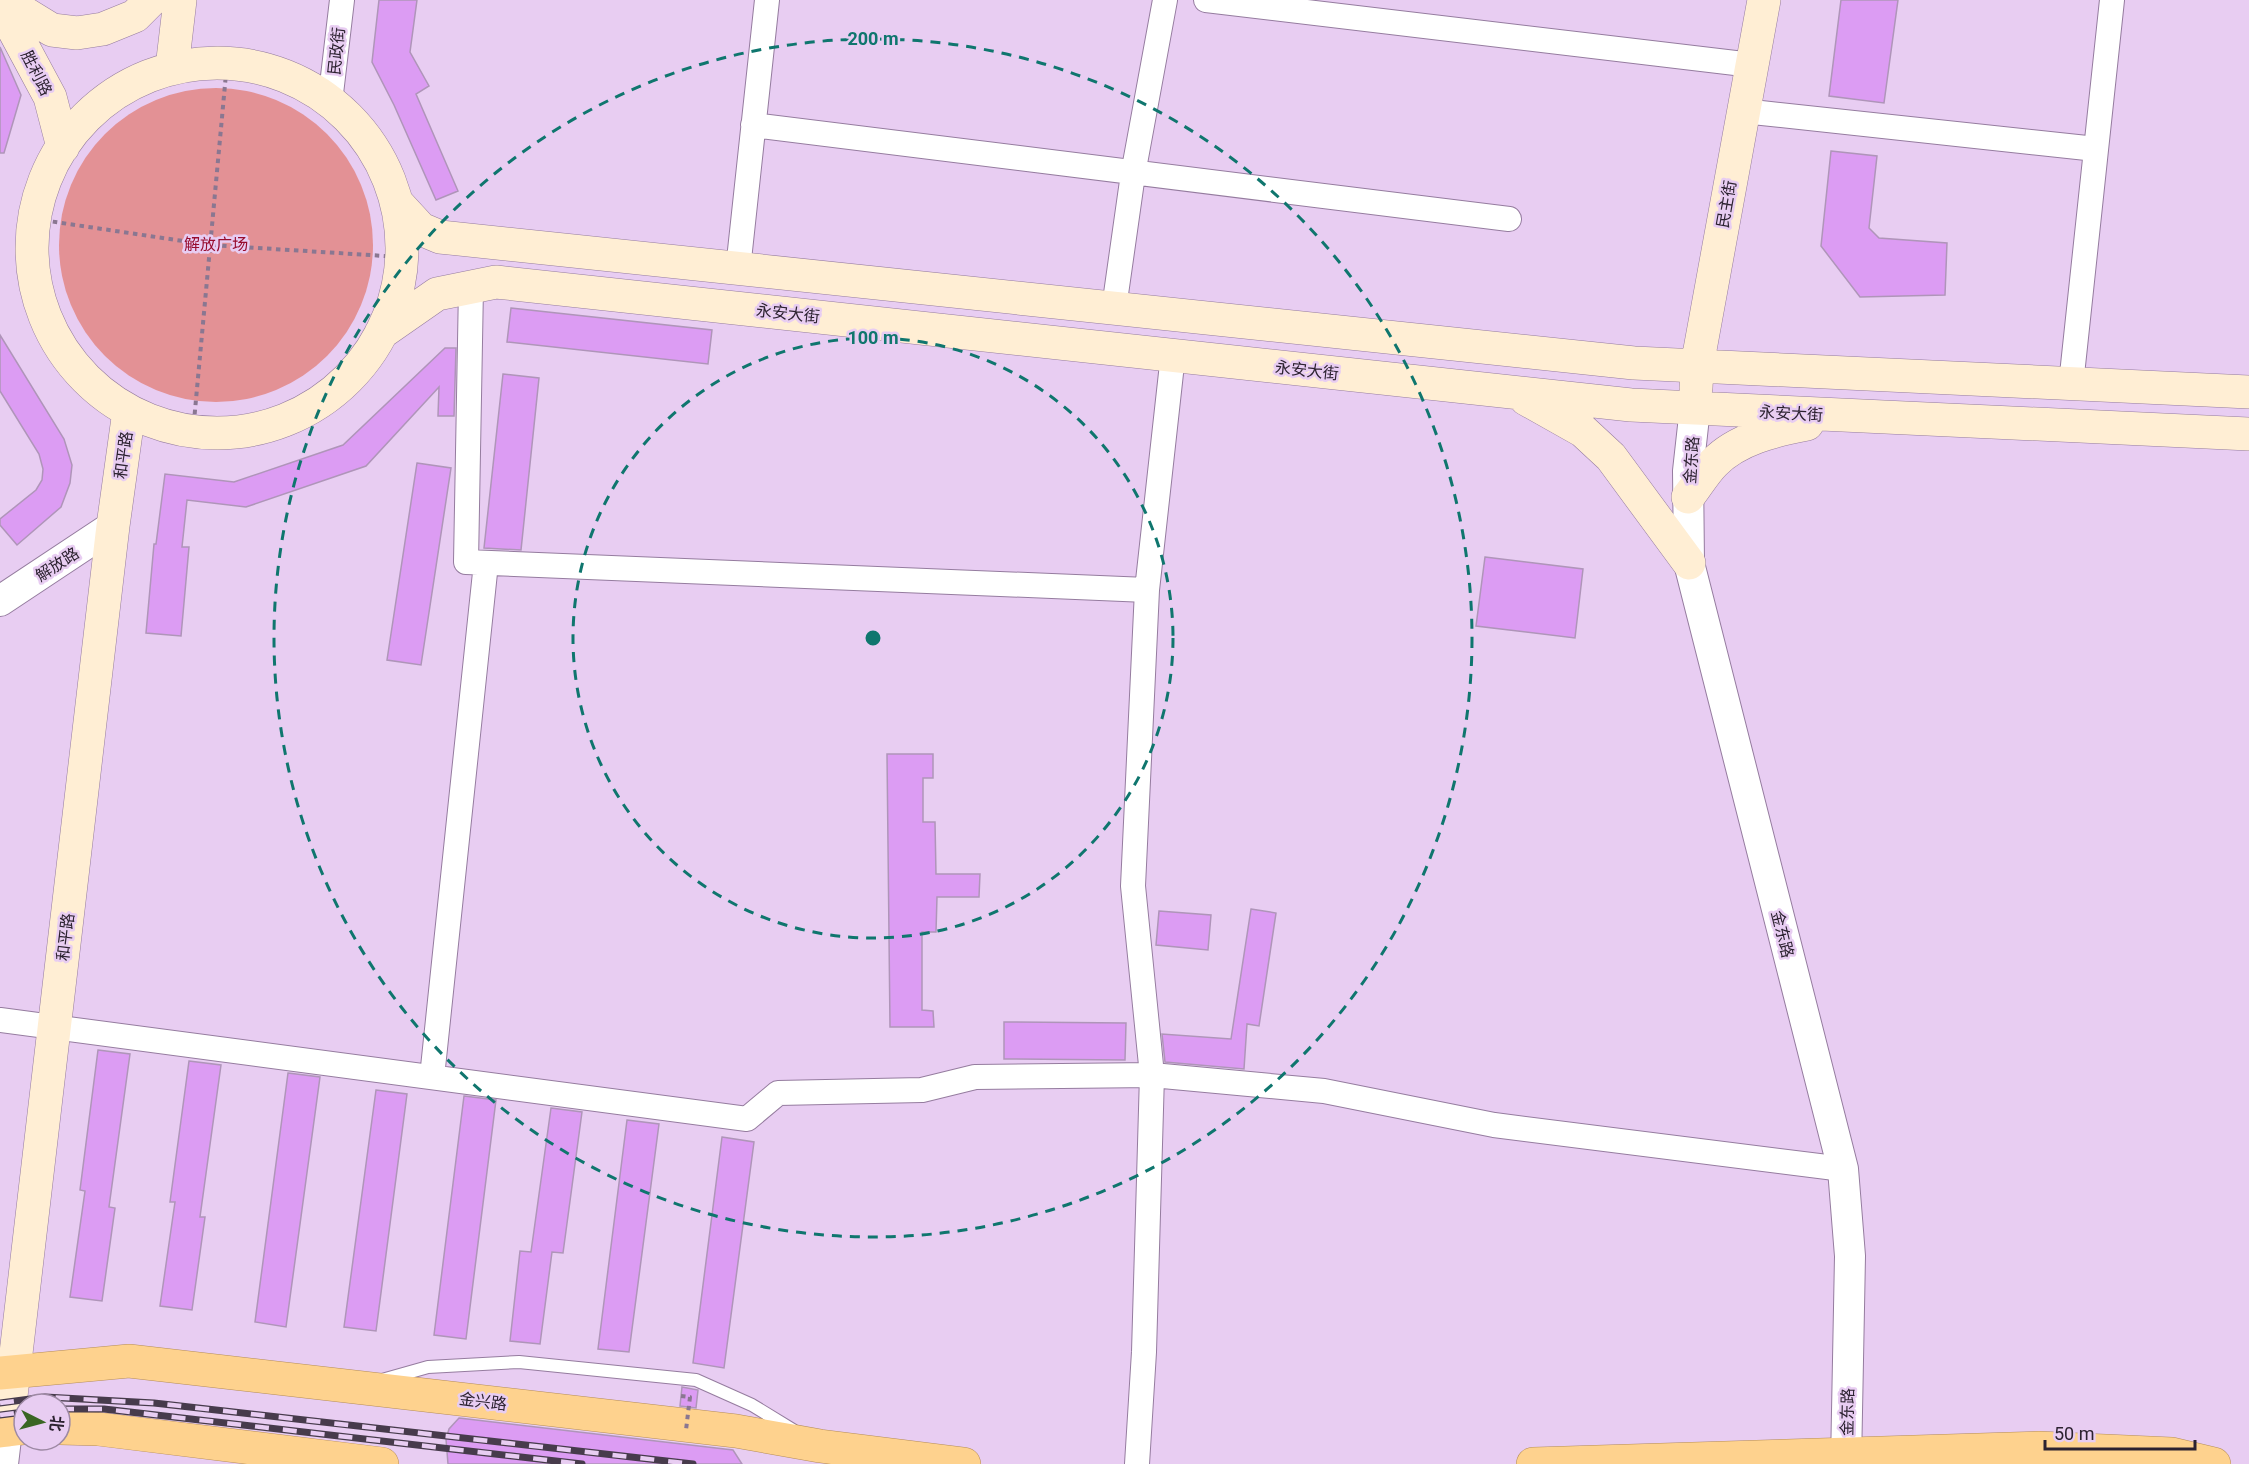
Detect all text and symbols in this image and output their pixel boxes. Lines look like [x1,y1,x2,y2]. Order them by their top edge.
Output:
street label: 民政街 [325,26,348,76]
text: 200 m [847,28,899,49]
street label: 胜利路 [17,48,56,99]
street label: 民主街 [1713,179,1740,229]
park label: 解放广场 [184,235,248,254]
street label: 永安大街 [755,301,821,326]
text: 100 m [847,327,899,348]
street label: 永安大街 [1274,358,1340,383]
street label: 永安大街 [1759,402,1823,425]
street label: 和平路 [111,430,136,480]
street label: 金东路 [1680,435,1703,485]
street label: 解放路 [32,543,83,585]
centre of rings [863,628,883,648]
street label: 金东路 [1767,909,1798,960]
street label: 和平路 [53,912,78,962]
street label: 金东路 [1838,1388,1857,1436]
street label: 金兴路 [458,1389,508,1414]
north arrow [12,1392,72,1452]
scale bar [2045,1413,2195,1451]
text: 北 [46,1415,67,1432]
text: 50 m [2054,1423,2094,1444]

